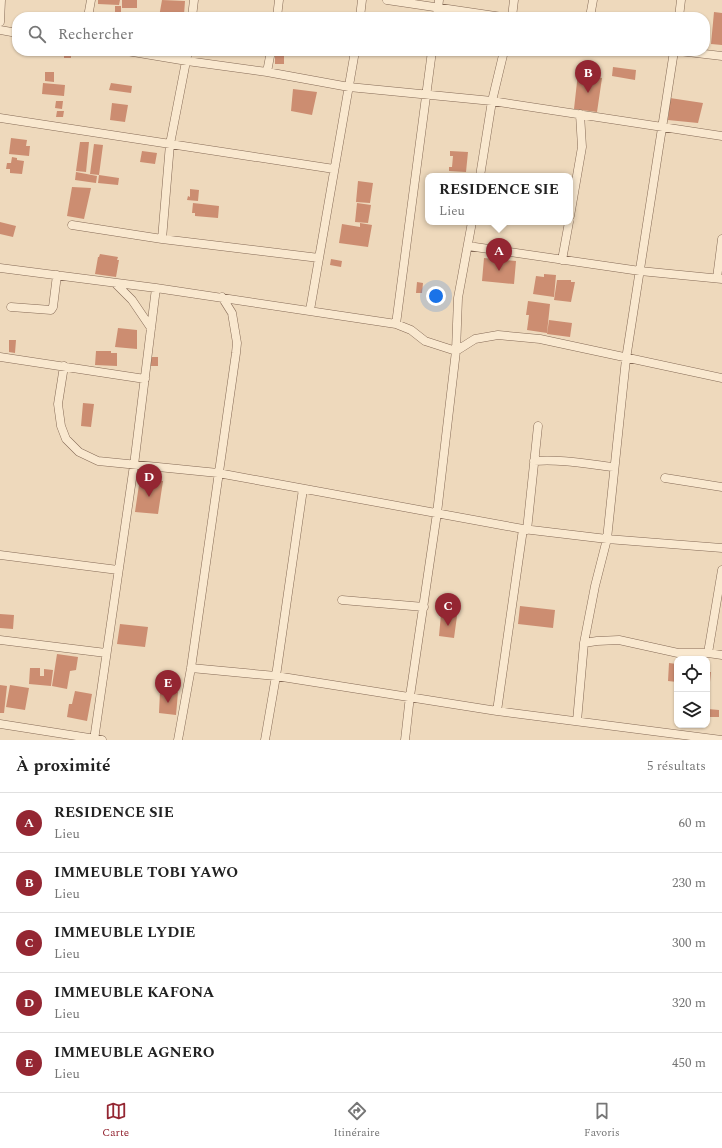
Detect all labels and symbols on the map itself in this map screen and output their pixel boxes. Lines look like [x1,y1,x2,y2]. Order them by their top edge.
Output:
pin: B [575,60,601,93]
pin: A [486,238,512,271]
your location [426,286,446,306]
pin: D [136,464,162,497]
pin: C [435,593,461,626]
pin: E [155,670,181,703]

